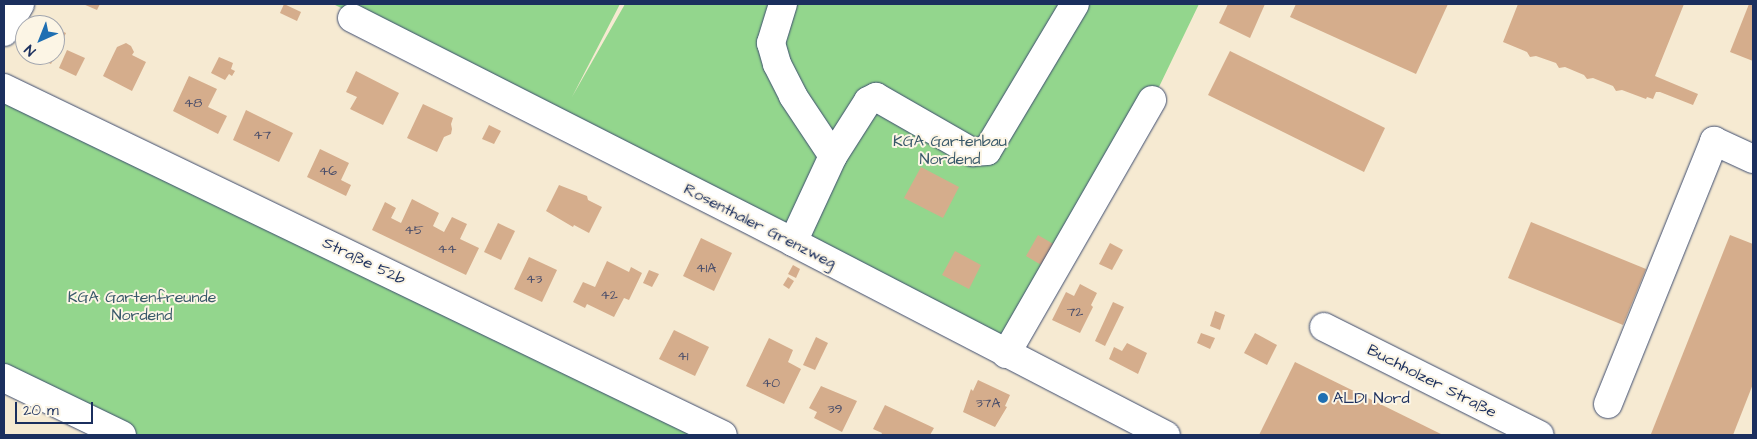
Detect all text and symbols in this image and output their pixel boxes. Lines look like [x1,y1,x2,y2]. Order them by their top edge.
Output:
north arrow [15,15,65,65]
text: N [20,40,40,60]
house number: 48 [184,95,202,111]
house number: 47 [253,127,271,143]
park label: KGA Gartenbau Nordend [893,131,1007,169]
house number: 46 [319,163,337,179]
street label: Rosenthaler Grenzweg [681,179,839,273]
house number: 45 [404,222,424,238]
street label: Straße 52b [320,233,408,289]
house number: 44 [437,241,457,257]
house number: 41A [696,260,716,276]
house number: 43 [526,271,542,287]
park label: KGA Gartenfreunde Nordend [68,287,216,325]
house number: 42 [600,287,618,303]
house number: 72 [1067,304,1083,320]
street label: Buchholzer Straße [1364,340,1500,422]
house number: 41 [677,348,689,364]
house number: 40 [762,375,780,391]
place label: ALDI Nord [1333,388,1410,408]
scale bar [18,392,95,424]
marker: ALDI Nord [1317,392,1329,404]
house number: 37A [976,395,1000,411]
text: 20 m [23,400,59,421]
house number: 39 [827,401,843,417]

